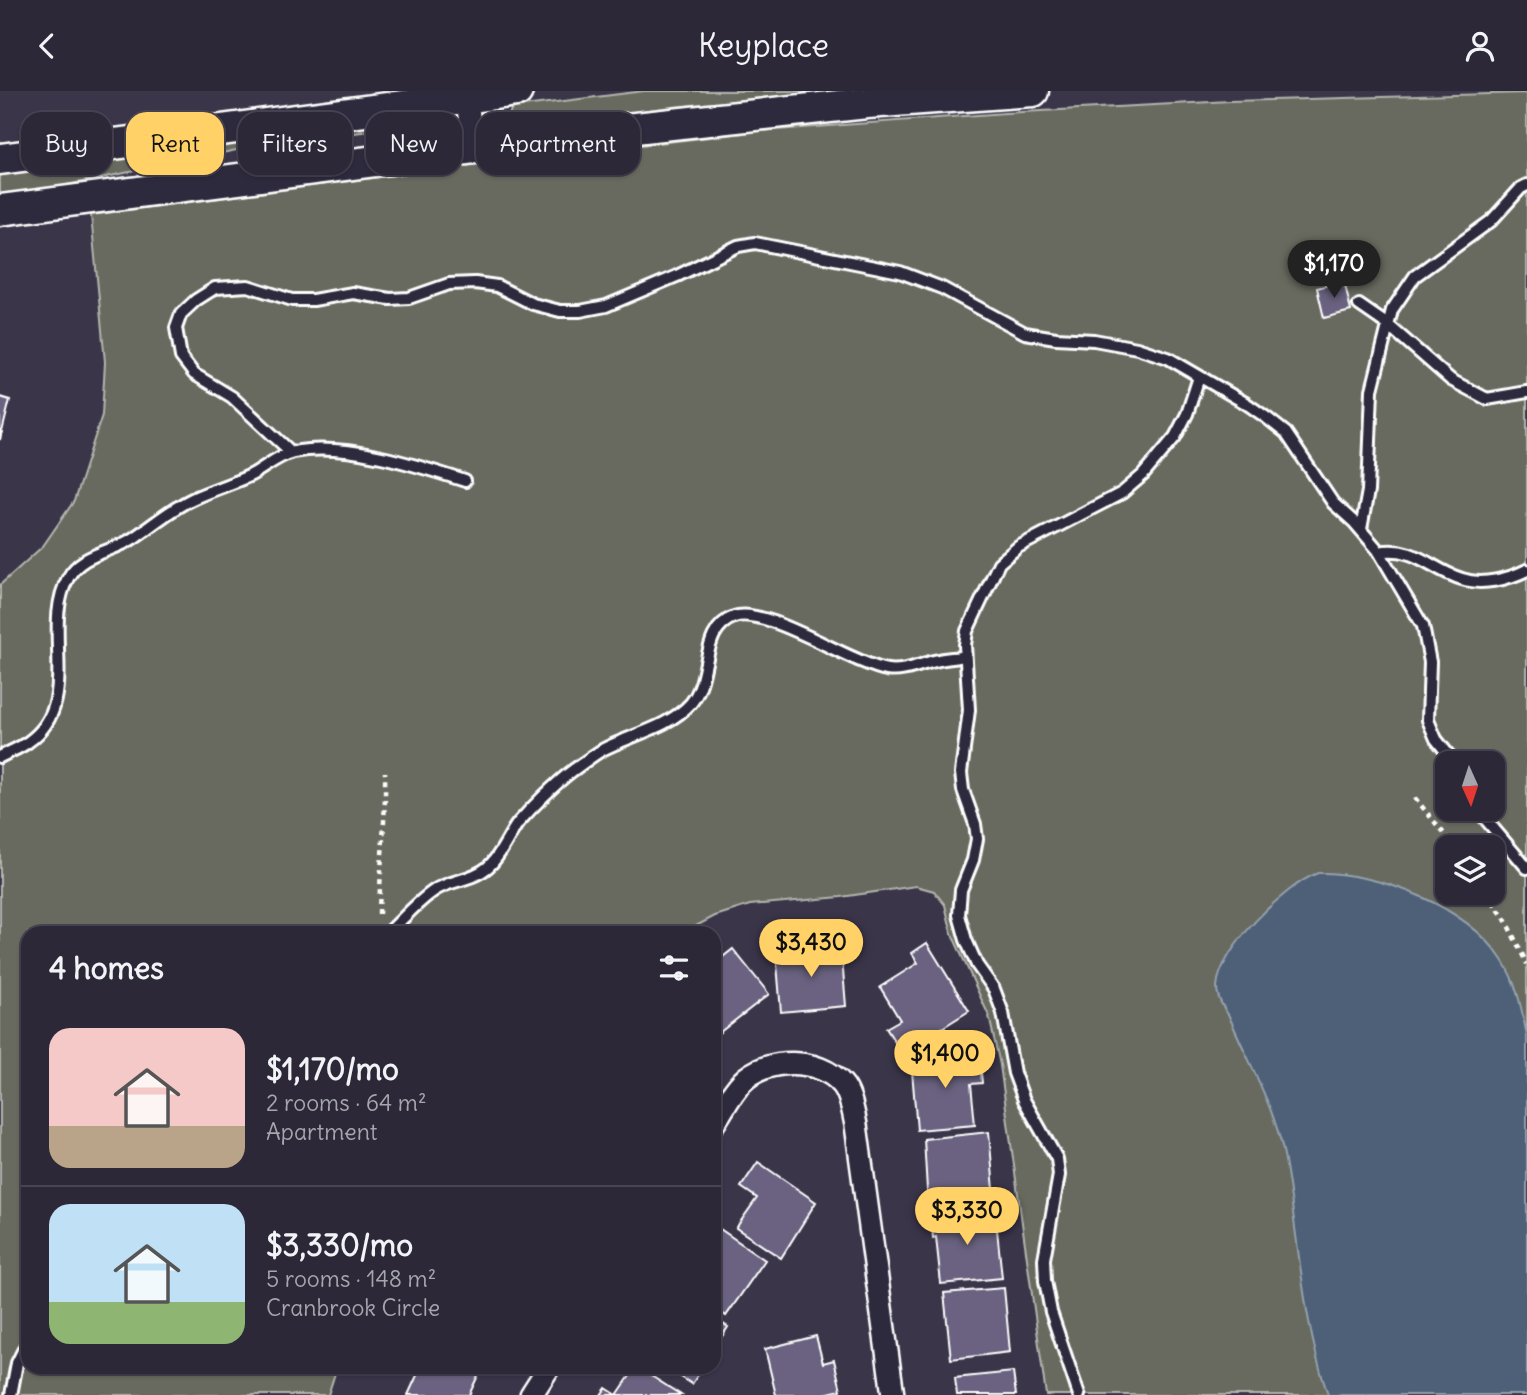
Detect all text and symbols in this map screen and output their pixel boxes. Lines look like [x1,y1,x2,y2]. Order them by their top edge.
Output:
text: Keyplace [698,25,829,66]
icon: back [28,27,66,65]
icon: person [1461,27,1499,65]
chip: Buy [21,112,112,175]
chip: Rent [126,112,224,175]
chip: Filters [238,112,352,175]
chip: New [366,112,462,175]
chip: Apartment [476,112,640,175]
pin: $1,170 [1277,241,1391,300]
text: $1,170 [1304,248,1364,277]
north arrow [1435,751,1505,821]
map controls [1435,751,1505,905]
button: layers [1435,835,1505,905]
pin: $3,430 [754,919,868,979]
text: $3,430 [775,927,847,956]
text: 4 homes [49,949,164,987]
icon: filters [655,949,693,987]
pin: $1,400 [888,1031,1002,1090]
text: $1,400 [910,1038,980,1067]
text: $1,170/mo [266,1050,399,1088]
icon: home [105,1056,189,1140]
text: 2 rooms · 64 m² [266,1088,427,1117]
text: Apartment [266,1117,378,1146]
pin: $3,330 [910,1187,1024,1247]
text: $3,330 [931,1195,1003,1224]
text: $3,330/mo [266,1226,413,1264]
icon: home [105,1232,189,1316]
text: 5 rooms · 148 m² [266,1264,436,1293]
text: Cranbrook Circle [266,1293,440,1322]

